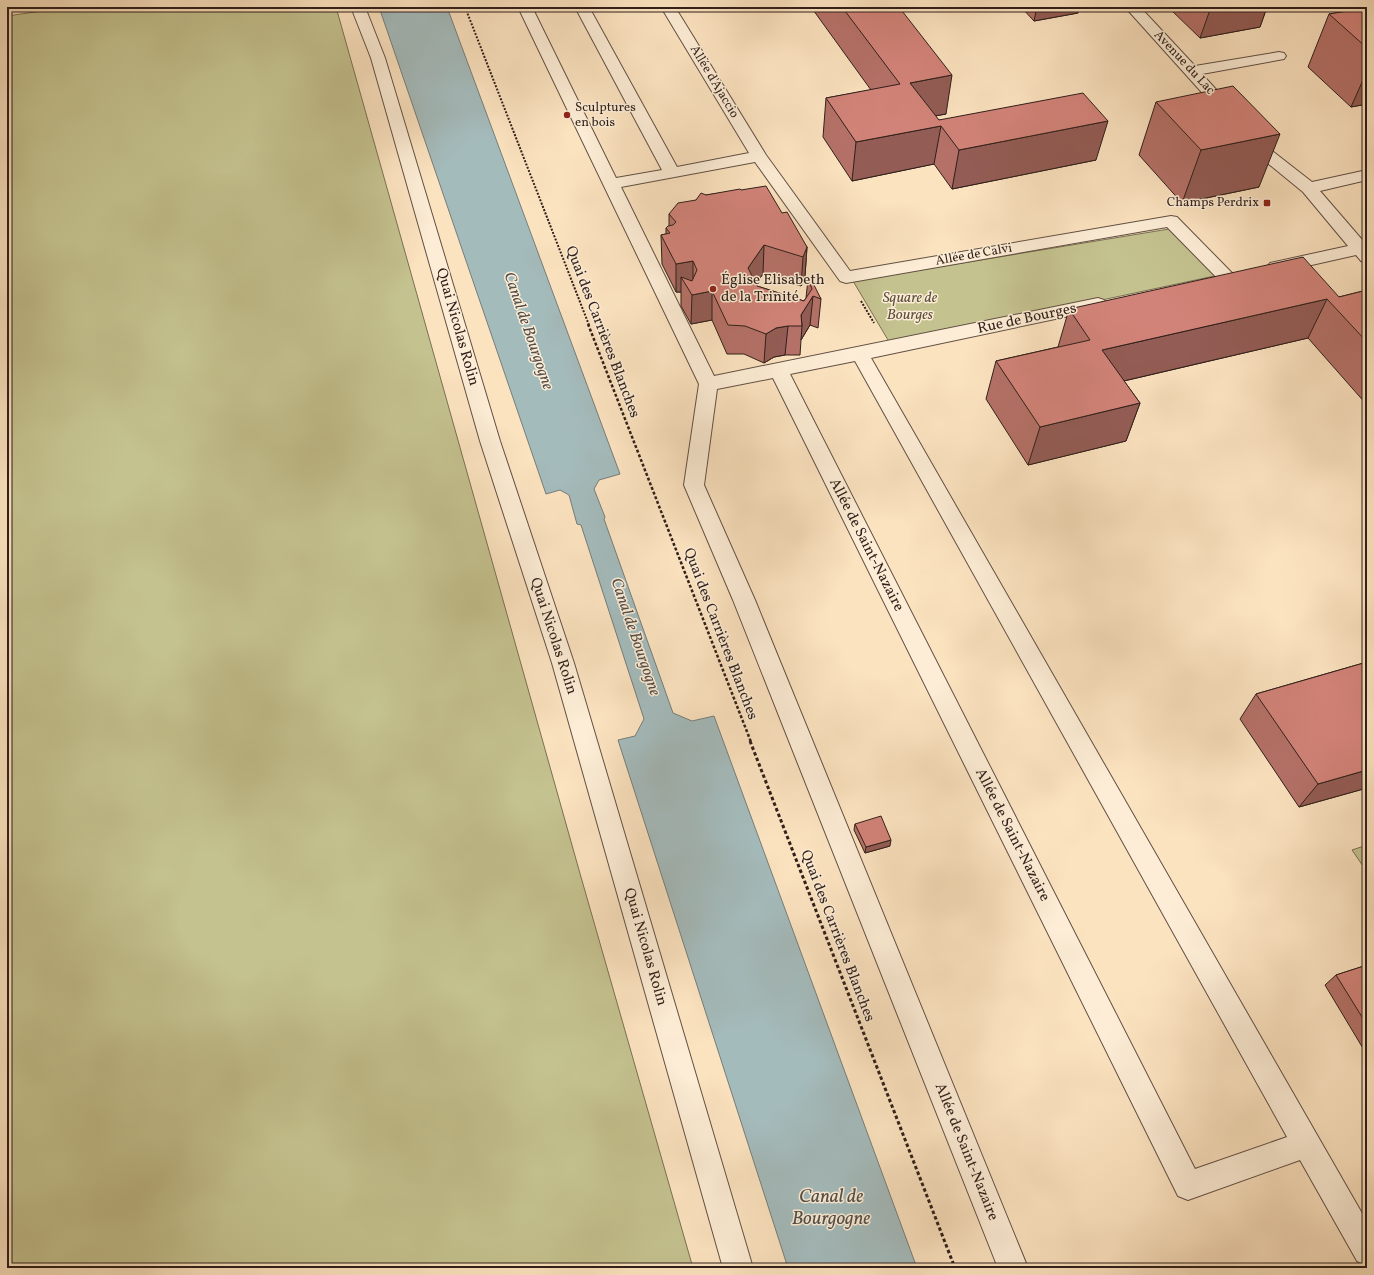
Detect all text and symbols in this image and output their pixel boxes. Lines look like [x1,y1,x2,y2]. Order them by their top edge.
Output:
street label: Avenue du Lac [1149,27,1219,99]
street label: Allée d'Ajaccio [685,42,743,122]
place label: Sculptures en bois [575,99,636,132]
marker: Sculptures en bois [562,110,572,120]
place label: Champs Perdrix [1167,194,1259,212]
marker: Champs Perdrix [1262,198,1272,208]
street label: Allée de Calvi [934,239,1014,271]
street label: Quai des Carrières Blanches [559,243,645,421]
street label: Quai Nicolas Rolin [430,266,484,388]
water label: Canal de Bourgogne [498,269,558,393]
place label: Église Elisabeth de la Trinité [721,270,825,308]
marker: Église Elisabeth de la Trinité [708,284,718,294]
park label: Square de Bourges [883,288,938,326]
street label: Rue de Bourges [976,298,1078,340]
street label: Allée de Saint-Nazaire [823,475,909,615]
street label: Quai des Carrières Blanches [677,545,763,723]
street label: Quai Nicolas Rolin [524,575,582,697]
water label: Canal de Bourgogne [605,575,665,699]
street label: Allée de Saint-Nazaire [969,765,1055,905]
street label: Quai des Carrières Blanches [794,847,880,1025]
street label: Quai Nicolas Rolin [618,886,672,1008]
street label: Allée de Saint-Nazaire [929,1080,1003,1224]
water label: Canal de Bourgogne [792,1184,870,1232]

